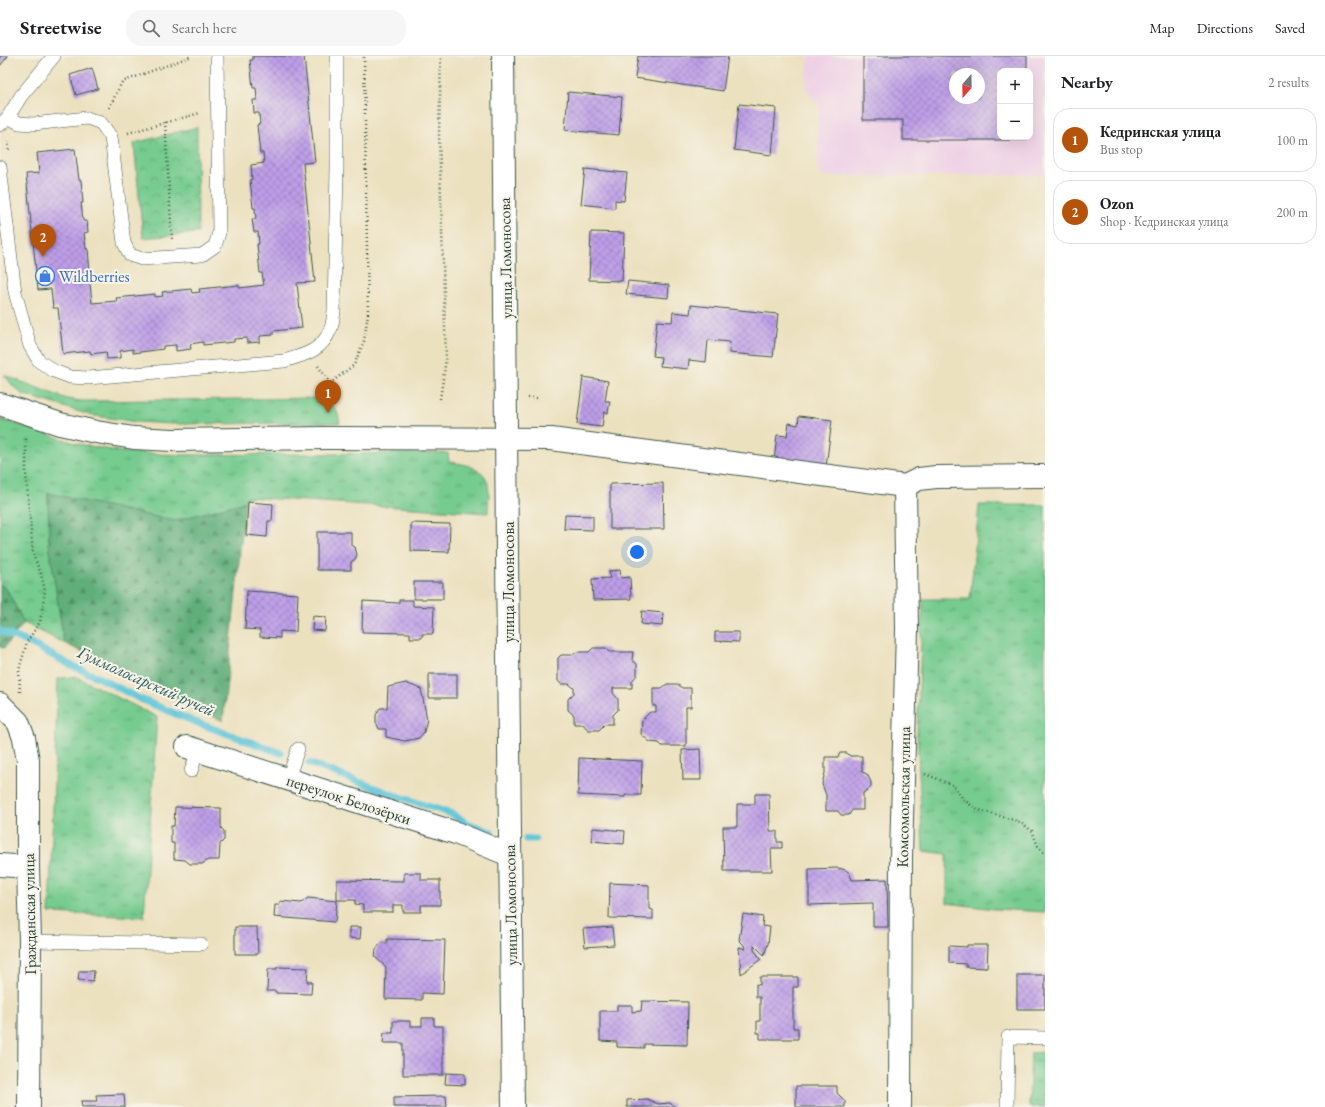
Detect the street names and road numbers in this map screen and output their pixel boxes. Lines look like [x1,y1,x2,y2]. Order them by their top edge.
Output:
street label: улица Ломоносова [494,197,517,319]
street label: улица Ломоносова [498,521,519,643]
street label: Комсомольская улица [892,726,915,868]
street label: переулок Белозёрки [284,769,414,830]
street label: улица Ломоносова [499,844,522,966]
street label: Гражданская улица [18,852,41,975]

